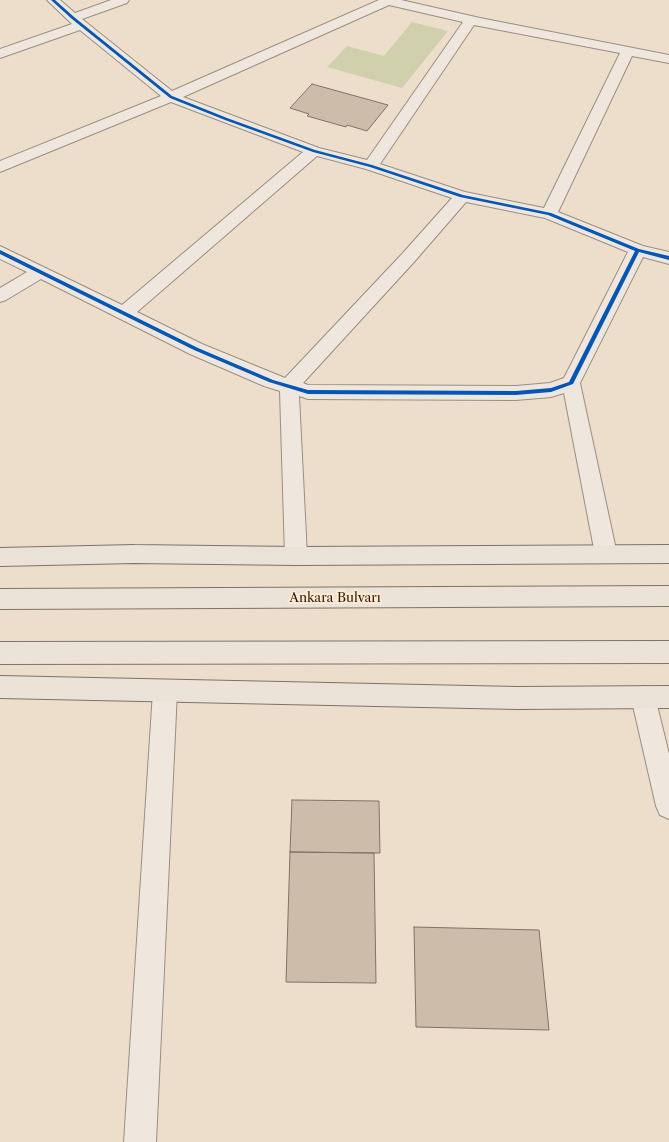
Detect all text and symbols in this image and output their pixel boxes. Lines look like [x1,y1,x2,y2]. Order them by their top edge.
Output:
street label: Ankara Bulvarı [289,590,381,606]

